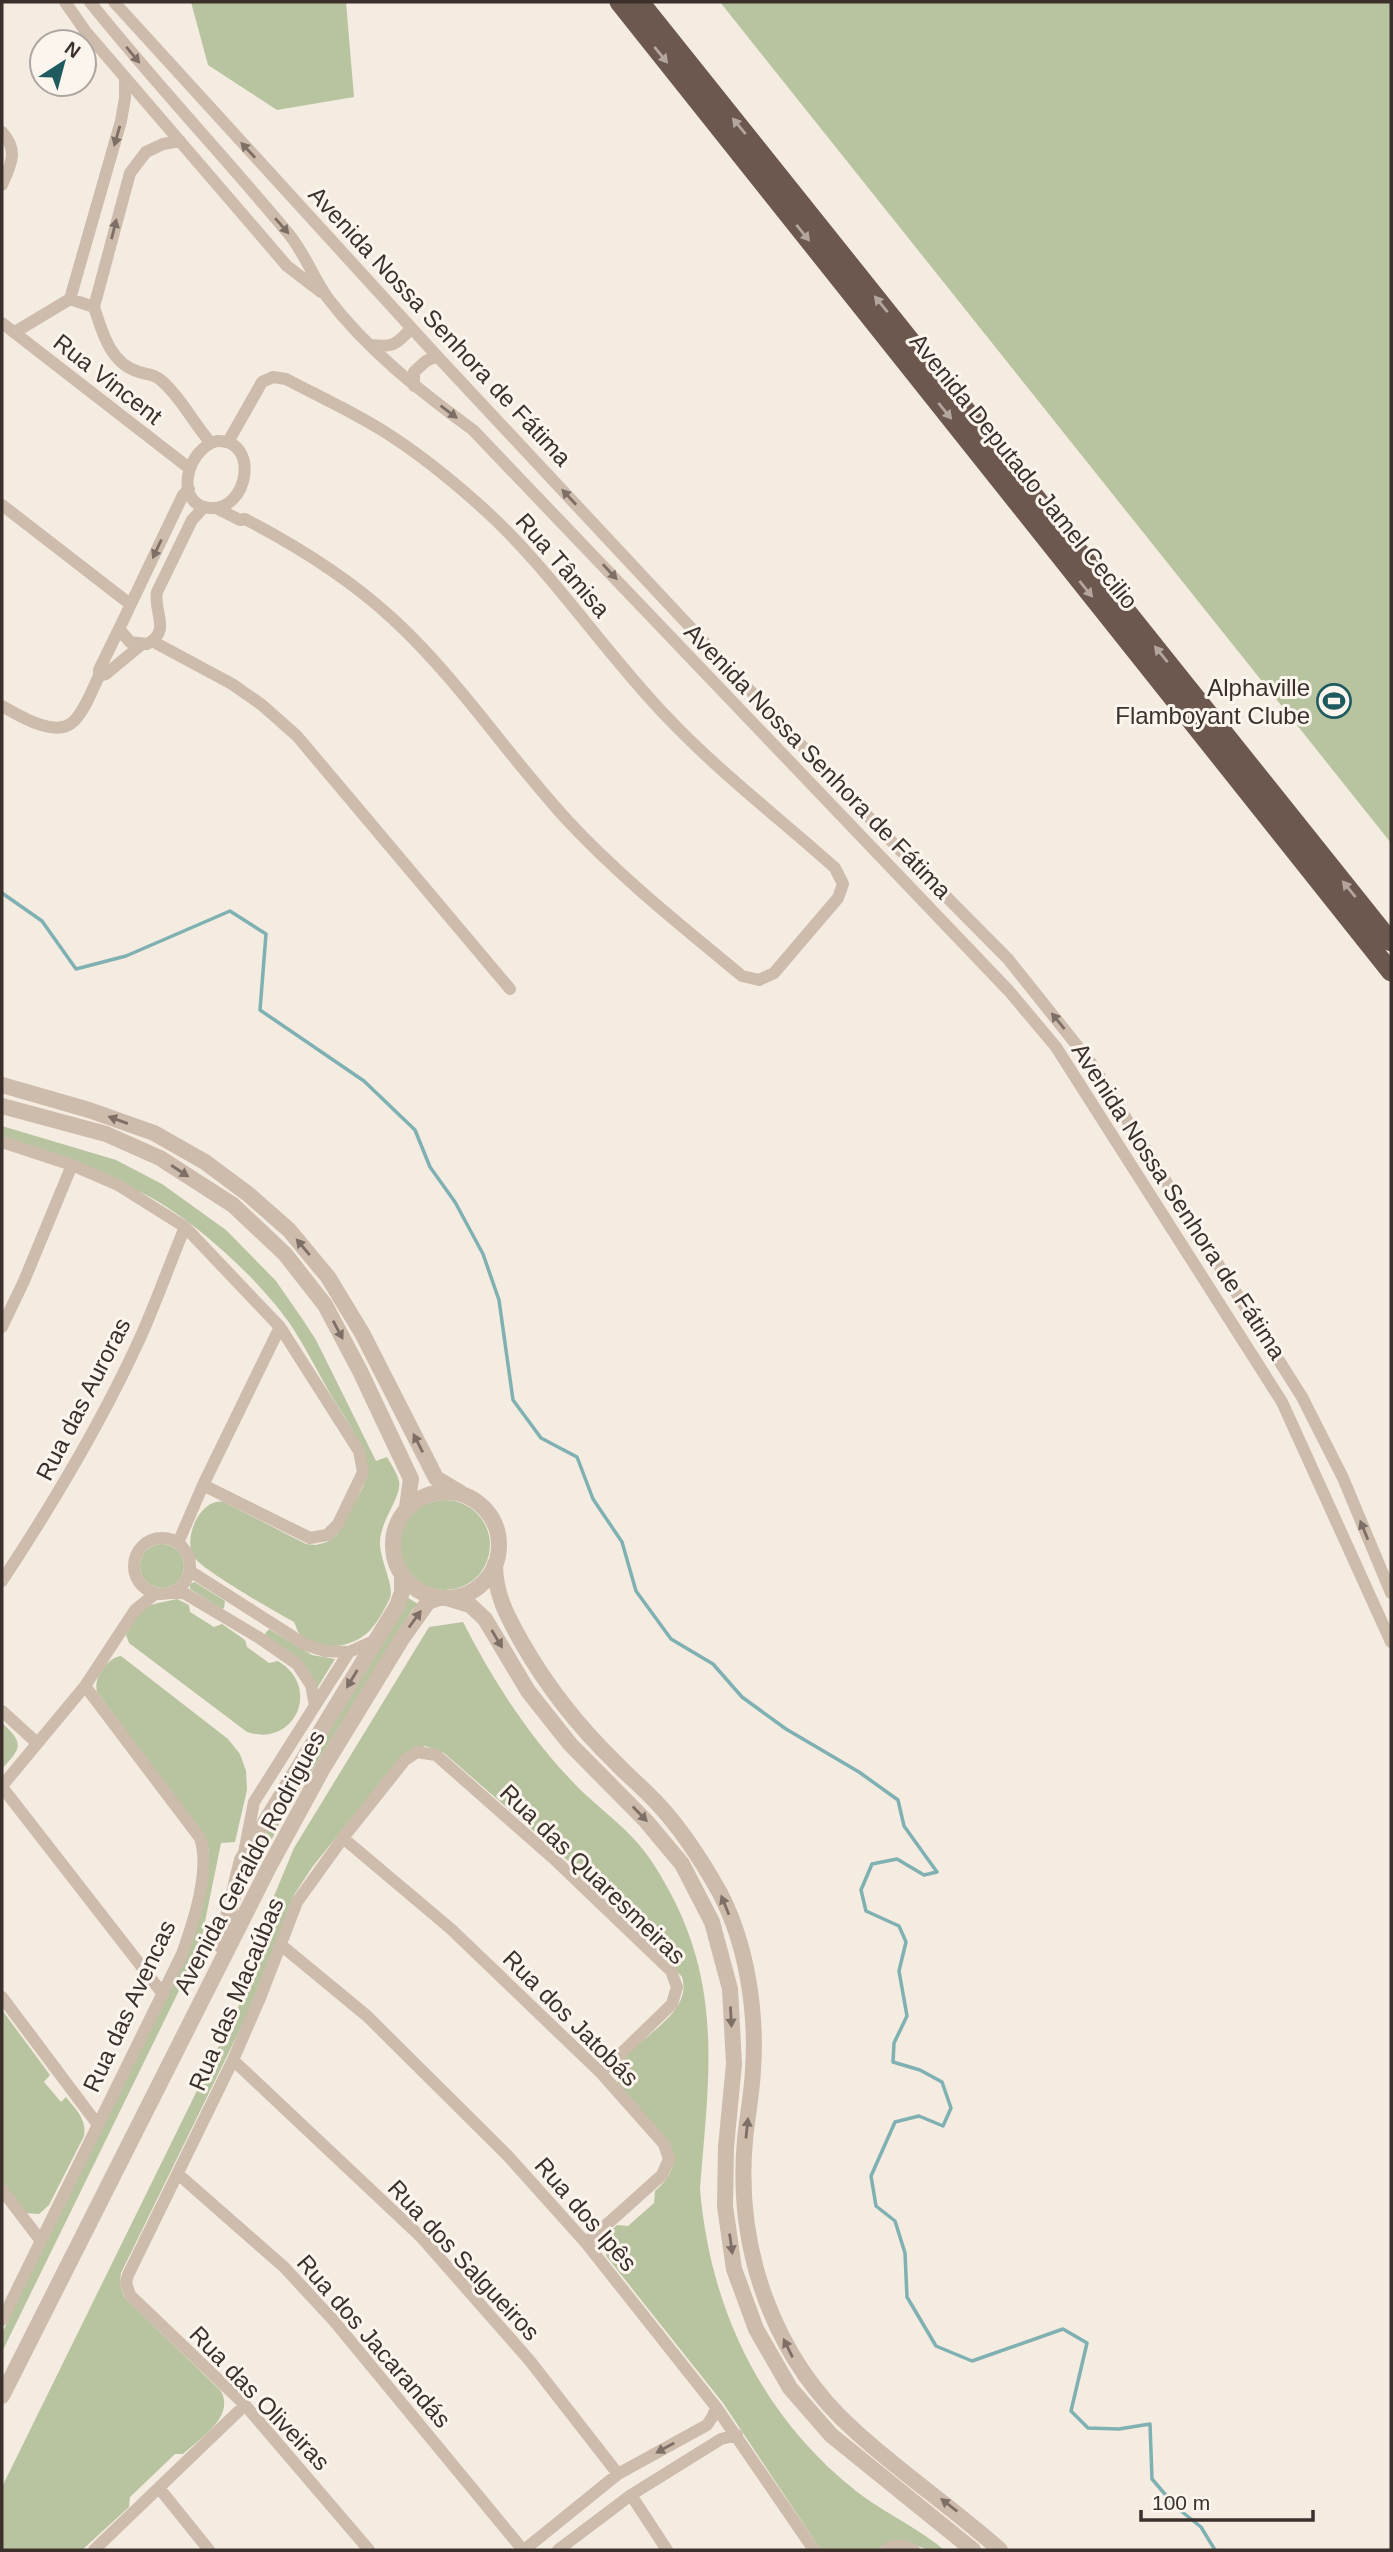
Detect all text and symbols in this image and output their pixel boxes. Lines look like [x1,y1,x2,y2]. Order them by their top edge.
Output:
north arrow [28,28,98,98]
text: N [61,37,84,62]
one-way arrow [125,46,141,64]
one-way arrow [653,47,668,64]
one-way arrow [733,117,747,135]
one-way arrow [111,125,122,147]
one-way arrow [240,141,256,159]
street label: Avenida Nossa Senhora de Fátima [303,181,577,472]
one-way arrow [109,218,120,240]
one-way arrow [274,218,289,235]
one-way arrow [795,224,810,242]
one-way arrow [874,295,889,313]
street label: Rua Vincent [48,328,168,430]
street label: Avenida Deputado Jamel Cecilio [904,328,1144,614]
one-way arrow [937,402,951,420]
one-way arrow [440,405,458,419]
one-way arrow [561,489,577,506]
street label: Rua Tâmisa [511,507,616,623]
one-way arrow [151,539,163,559]
one-way arrow [602,564,619,581]
one-way arrow [1079,579,1094,597]
street label: Avenida Nossa Senhora de Fátima [679,618,957,905]
one-way arrow [1153,645,1168,663]
place label: Alphaville Flamboyant Clube [1115,674,1310,729]
sports icon: Alphaville Flamboyant Clube [1315,682,1353,720]
one-way arrow [1341,881,1356,899]
one-way arrow [1051,1013,1066,1030]
street label: Avenida Nossa Senhora de Fátima [1066,1038,1292,1365]
one-way arrow [108,1114,129,1125]
one-way arrow [170,1164,190,1177]
one-way arrow [296,1239,311,1257]
street label: Rua das Auroras [30,1313,136,1485]
one-way arrow [332,1320,344,1340]
one-way arrow [412,1433,424,1453]
one-way arrow [1358,1520,1370,1540]
one-way arrow [408,1610,422,1628]
one-way arrow [491,1630,503,1649]
one-way arrow [346,1670,359,1689]
street label: Avenida Geraldo Rodrigues [168,1726,330,1998]
street label: Rua das Quaresmeiras [495,1779,691,1969]
one-way arrow [632,1806,649,1823]
street label: Rua das Macaúbas [183,1894,289,2094]
one-way arrow [719,1894,730,1915]
street label: Rua das Avencas [77,1916,181,2096]
street label: Rua dos Jatobás [498,1945,644,2091]
one-way arrow [726,2006,737,2028]
one-way arrow [741,2117,752,2139]
street label: Rua dos Ipês [529,2152,643,2276]
street label: Rua dos Salgueiros [383,2174,545,2346]
one-way arrow [725,2233,736,2255]
street label: Rua dos Jacarandás [292,2249,456,2433]
street label: Rua das Oliveiras [184,2320,336,2476]
one-way arrow [782,2338,793,2358]
one-way arrow [656,2442,675,2454]
scale bar [1141,2478,1312,2522]
text: 100 m [1152,2491,1210,2514]
one-way arrow [940,2498,958,2513]

